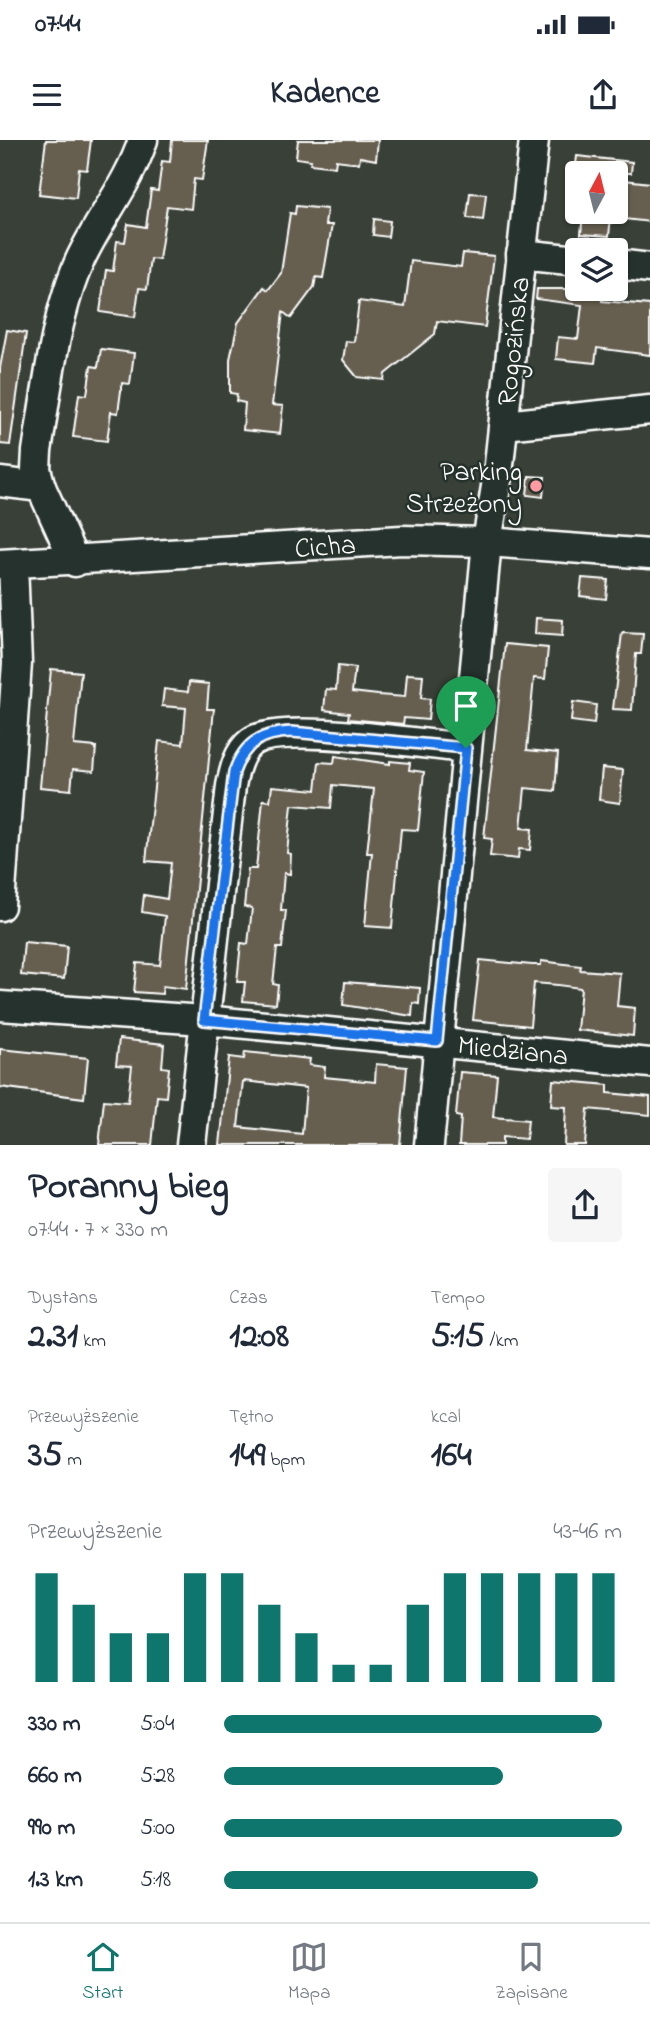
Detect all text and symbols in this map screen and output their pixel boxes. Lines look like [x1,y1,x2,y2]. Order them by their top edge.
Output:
text: 07:44 [35,6,81,44]
text: Kadence [270,71,380,118]
icon: menu [28,76,66,114]
icon: share [584,76,622,114]
north arrow [565,161,628,224]
map controls [565,161,628,301]
button: layers [565,238,628,301]
street label: Rogozińska [488,275,543,408]
place label: Parking Strzeżony [406,453,522,526]
marker: Parking Strzeżony [528,478,544,494]
street label: Cicha [293,526,357,571]
pin [436,676,496,748]
icon: arrive [447,687,485,725]
street label: Miedziana [455,1026,570,1079]
text: Poranny bieg [28,1160,229,1216]
button: share [548,1168,622,1242]
text: 07:44 · 7 × 330 m [28,1214,168,1247]
text: Dystans [28,1285,98,1312]
text: Czas [229,1285,268,1312]
text: Tempo [431,1285,485,1312]
text: 2.31 [28,1312,78,1363]
text: 12:08 [229,1312,289,1363]
text: 5:15 [431,1312,485,1363]
text: km [78,1328,106,1355]
text: /km [485,1328,519,1355]
text: Przewyższenie [28,1404,139,1431]
text: Tętno [229,1404,274,1431]
text: kcal [431,1404,461,1431]
text: 35 [28,1431,62,1482]
text: 149 [229,1431,265,1482]
text: 164 [431,1431,472,1482]
text: m [62,1447,82,1474]
text: bpm [265,1447,305,1474]
text: Przewyższenie [28,1516,162,1549]
text: 43–46 m [553,1516,622,1549]
text: 330 m [28,1708,81,1741]
text: 5:04 [140,1708,175,1741]
text: 660 m [28,1760,82,1793]
text: 5:28 [140,1760,175,1793]
text: 990 m [28,1812,75,1845]
text: 5:00 [140,1812,175,1845]
text: 1.3 km [28,1864,83,1897]
text: 5:18 [140,1864,171,1897]
tab: Start [82,1938,123,2007]
tab: Mapa [288,1938,330,2007]
tab: Zapisane [495,1938,568,2007]

